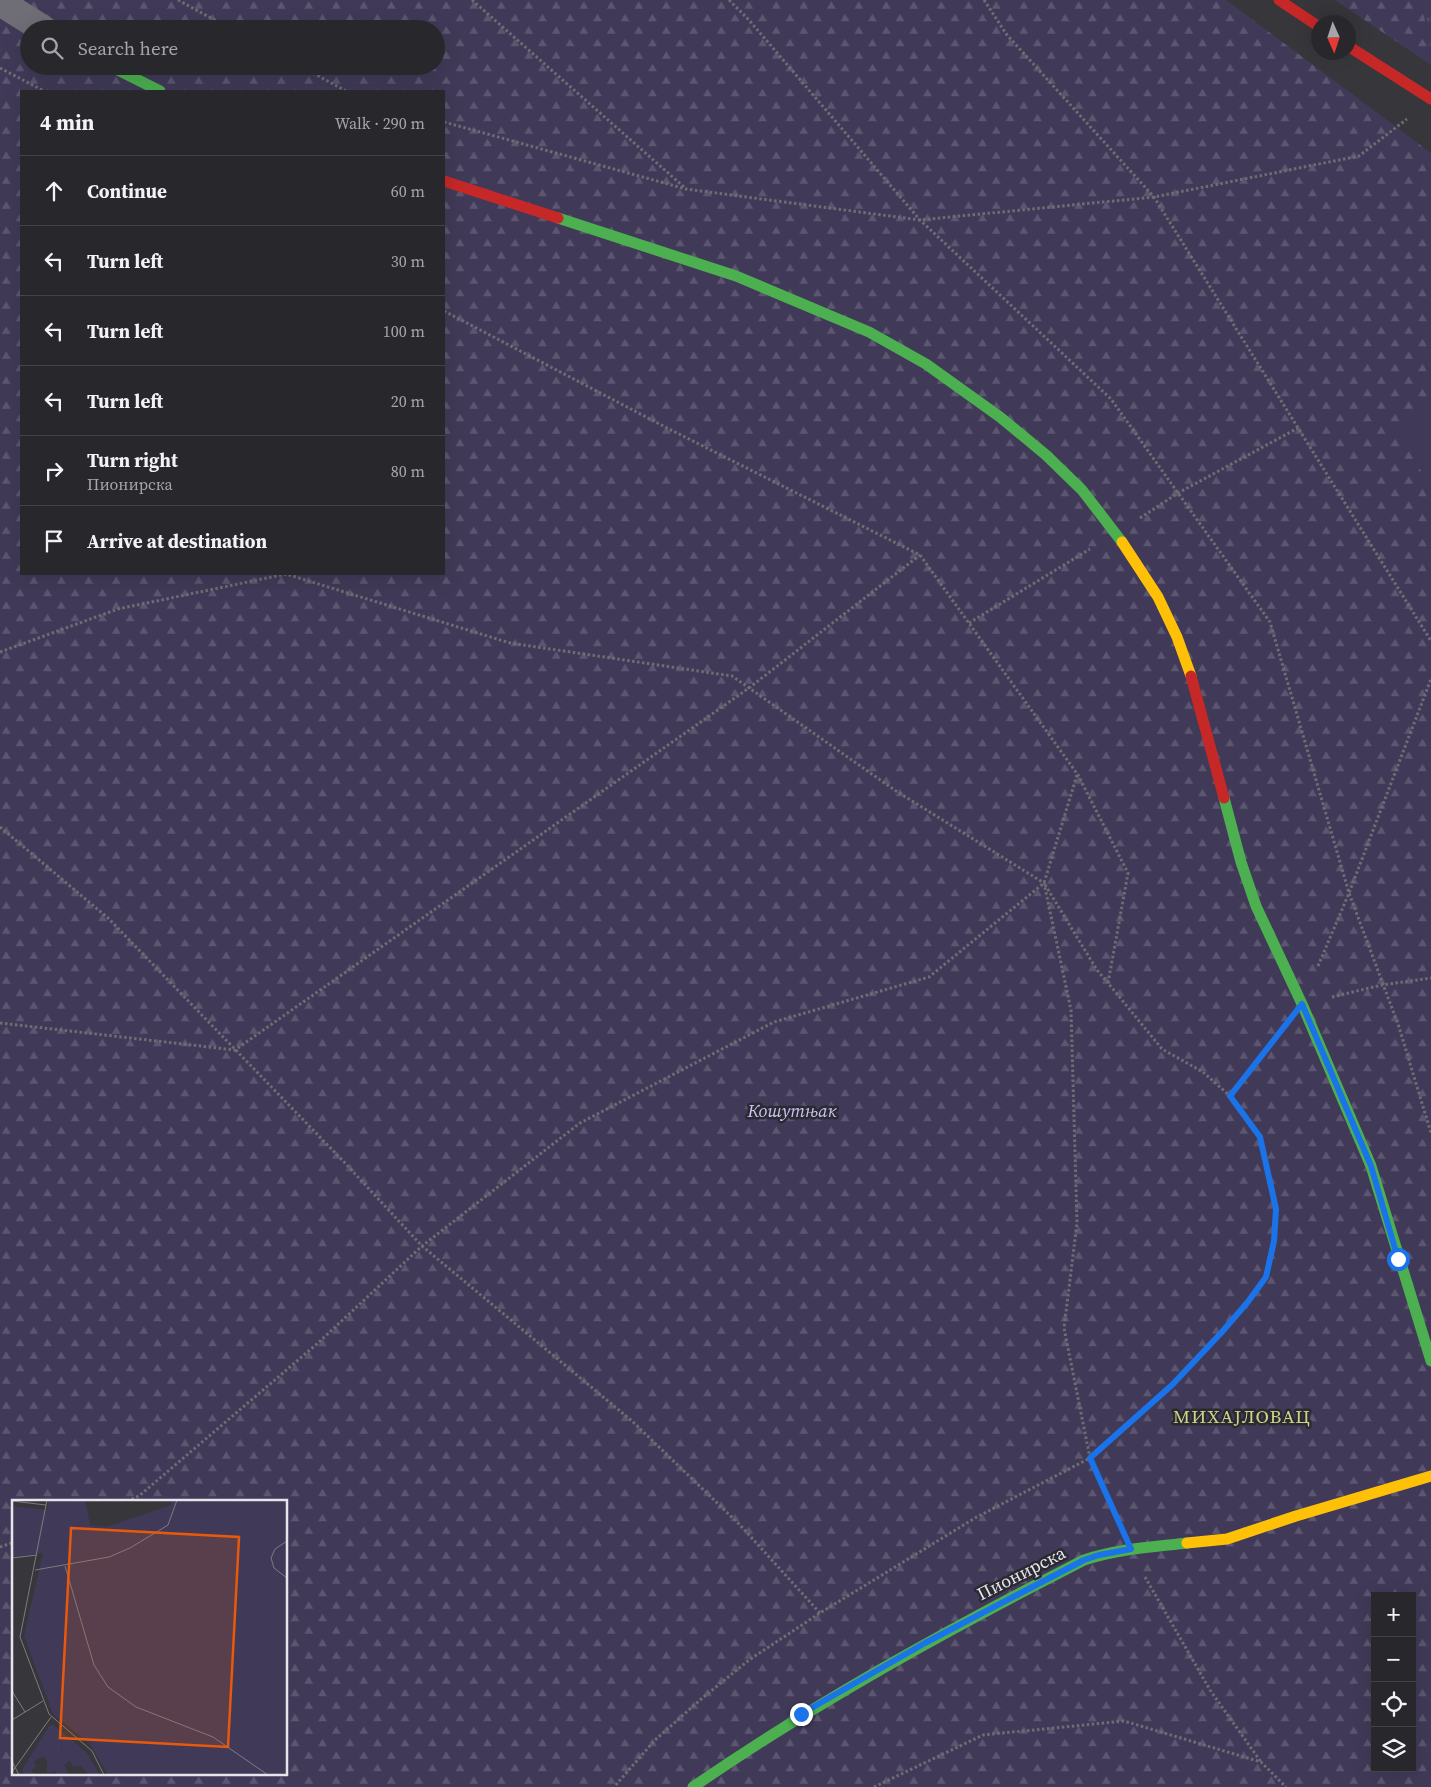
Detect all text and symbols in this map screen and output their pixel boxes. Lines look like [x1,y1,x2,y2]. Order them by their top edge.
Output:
north arrow [1311,15,1356,60]
search box [20,20,445,75]
icon: search [38,34,66,62]
text: Search here [78,35,178,61]
text: 4 min [40,108,95,137]
text: Walk · 290 m [335,112,425,134]
icon: ahead [40,177,68,205]
text: Continue [87,178,167,204]
text: 60 m [391,180,425,202]
icon: left [40,247,68,275]
text: Turn left [87,248,163,274]
text: 30 m [391,250,425,272]
icon: left [40,317,68,345]
text: Turn left [87,318,163,344]
text: 100 m [383,320,425,342]
icon: left [40,387,68,415]
text: Turn left [87,388,163,414]
text: 20 m [391,390,425,412]
text: Turn right [87,447,178,473]
icon: right [40,457,68,485]
text: 80 m [391,460,425,482]
text: Пионирска [87,473,173,495]
icon: arrive [40,527,68,555]
text: Arrive at destination [87,528,267,554]
park label: Кошутњак [746,1098,837,1123]
route start [1387,1248,1410,1271]
district label: МИХАЈЛОВАЦ [1173,1403,1311,1429]
inset map [12,1500,288,1774]
street label: Пионирска [972,1540,1070,1606]
map controls [1371,1592,1416,1772]
button: + [1371,1592,1416,1637]
button: − [1371,1637,1416,1682]
button: locate [1371,1682,1416,1727]
route end [790,1703,813,1726]
button: layers [1371,1727,1416,1772]

